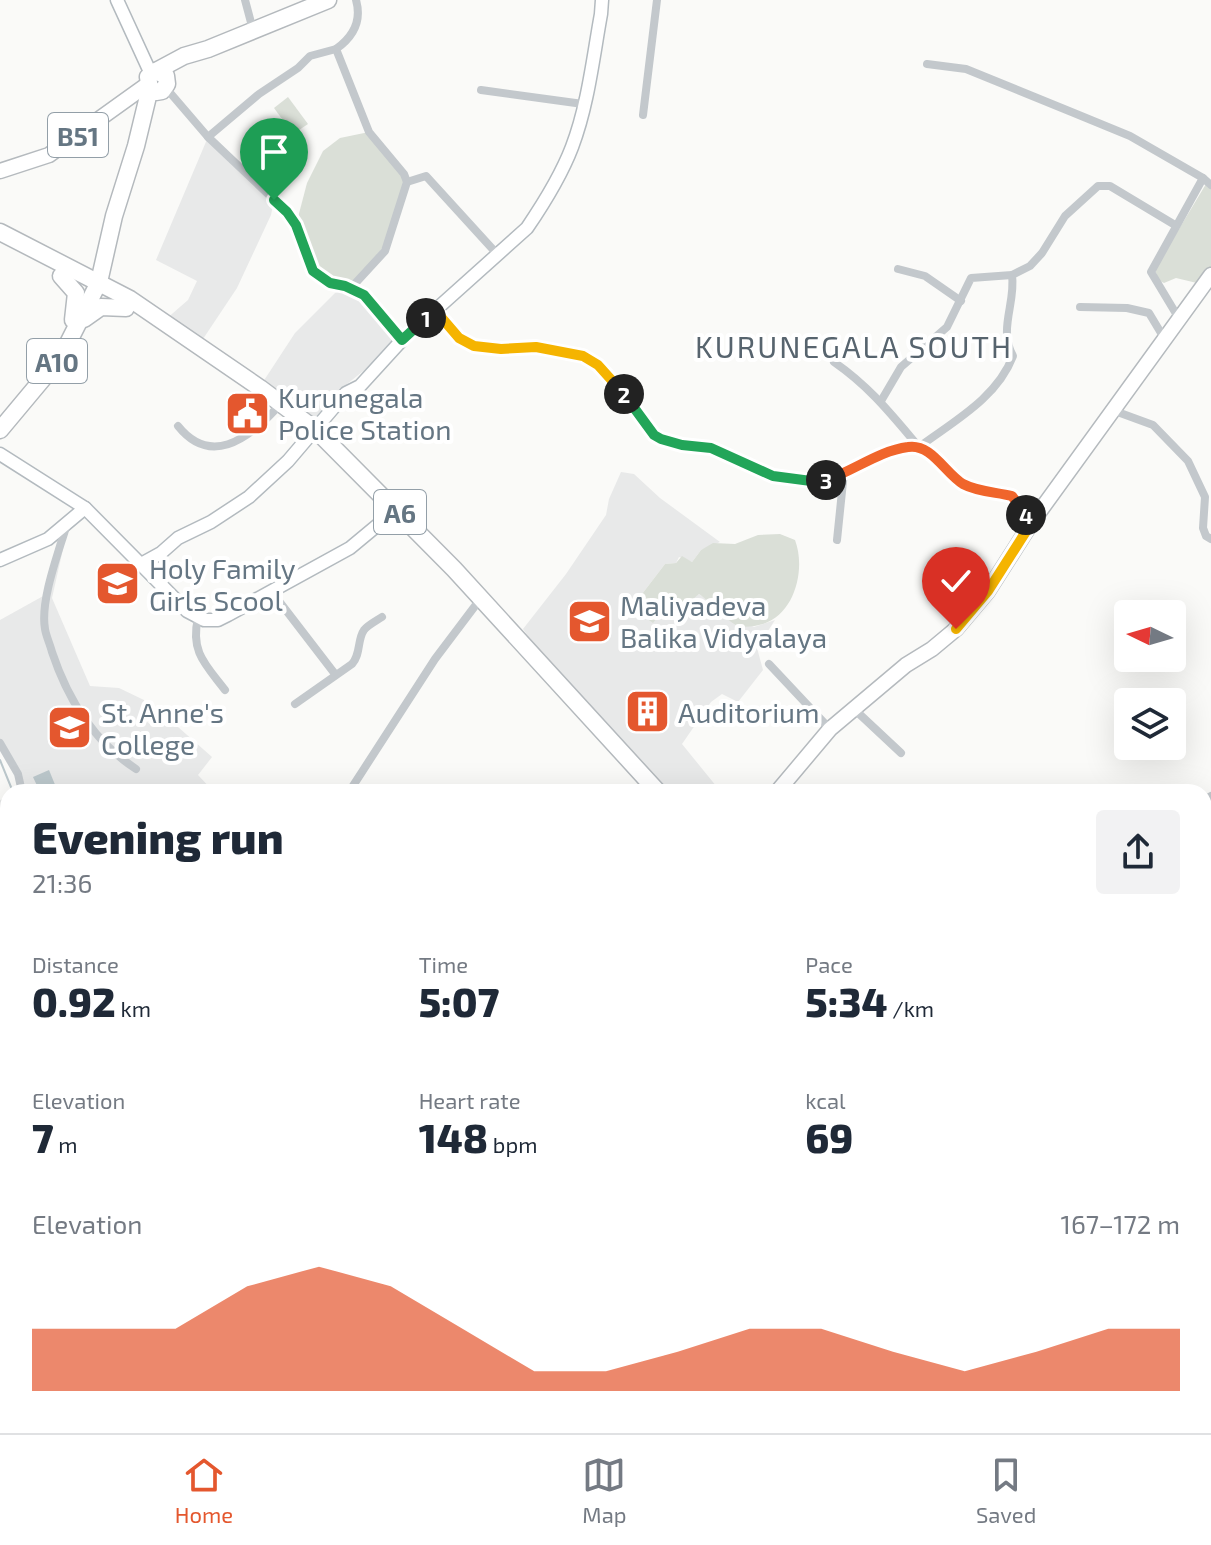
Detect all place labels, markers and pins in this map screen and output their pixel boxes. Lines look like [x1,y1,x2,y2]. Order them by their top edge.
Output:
pin [240,118,308,200]
pin: 1 [406,298,446,338]
pin: 2 [604,374,644,414]
place label: Kurunegala Police Station [278,380,452,446]
public building icon: Kurunegala Police Station [223,389,271,437]
pin: 3 [806,460,846,500]
pin: 4 [1006,495,1046,535]
pin [922,547,990,629]
place label: Holy Family Girls Scool [149,551,296,617]
school or university icon: Holy Family Girls Scool [94,560,142,608]
place label: Maliyadeva Balika Vidyalaya [620,588,827,654]
school or university icon: Maliyadeva Balika Vidyalaya [565,597,613,645]
building icon: Auditorium [623,688,671,736]
place label: St. Anne's College [101,695,224,761]
place label: Auditorium [678,695,820,729]
school or university icon: St. Anne's College [46,704,94,752]

